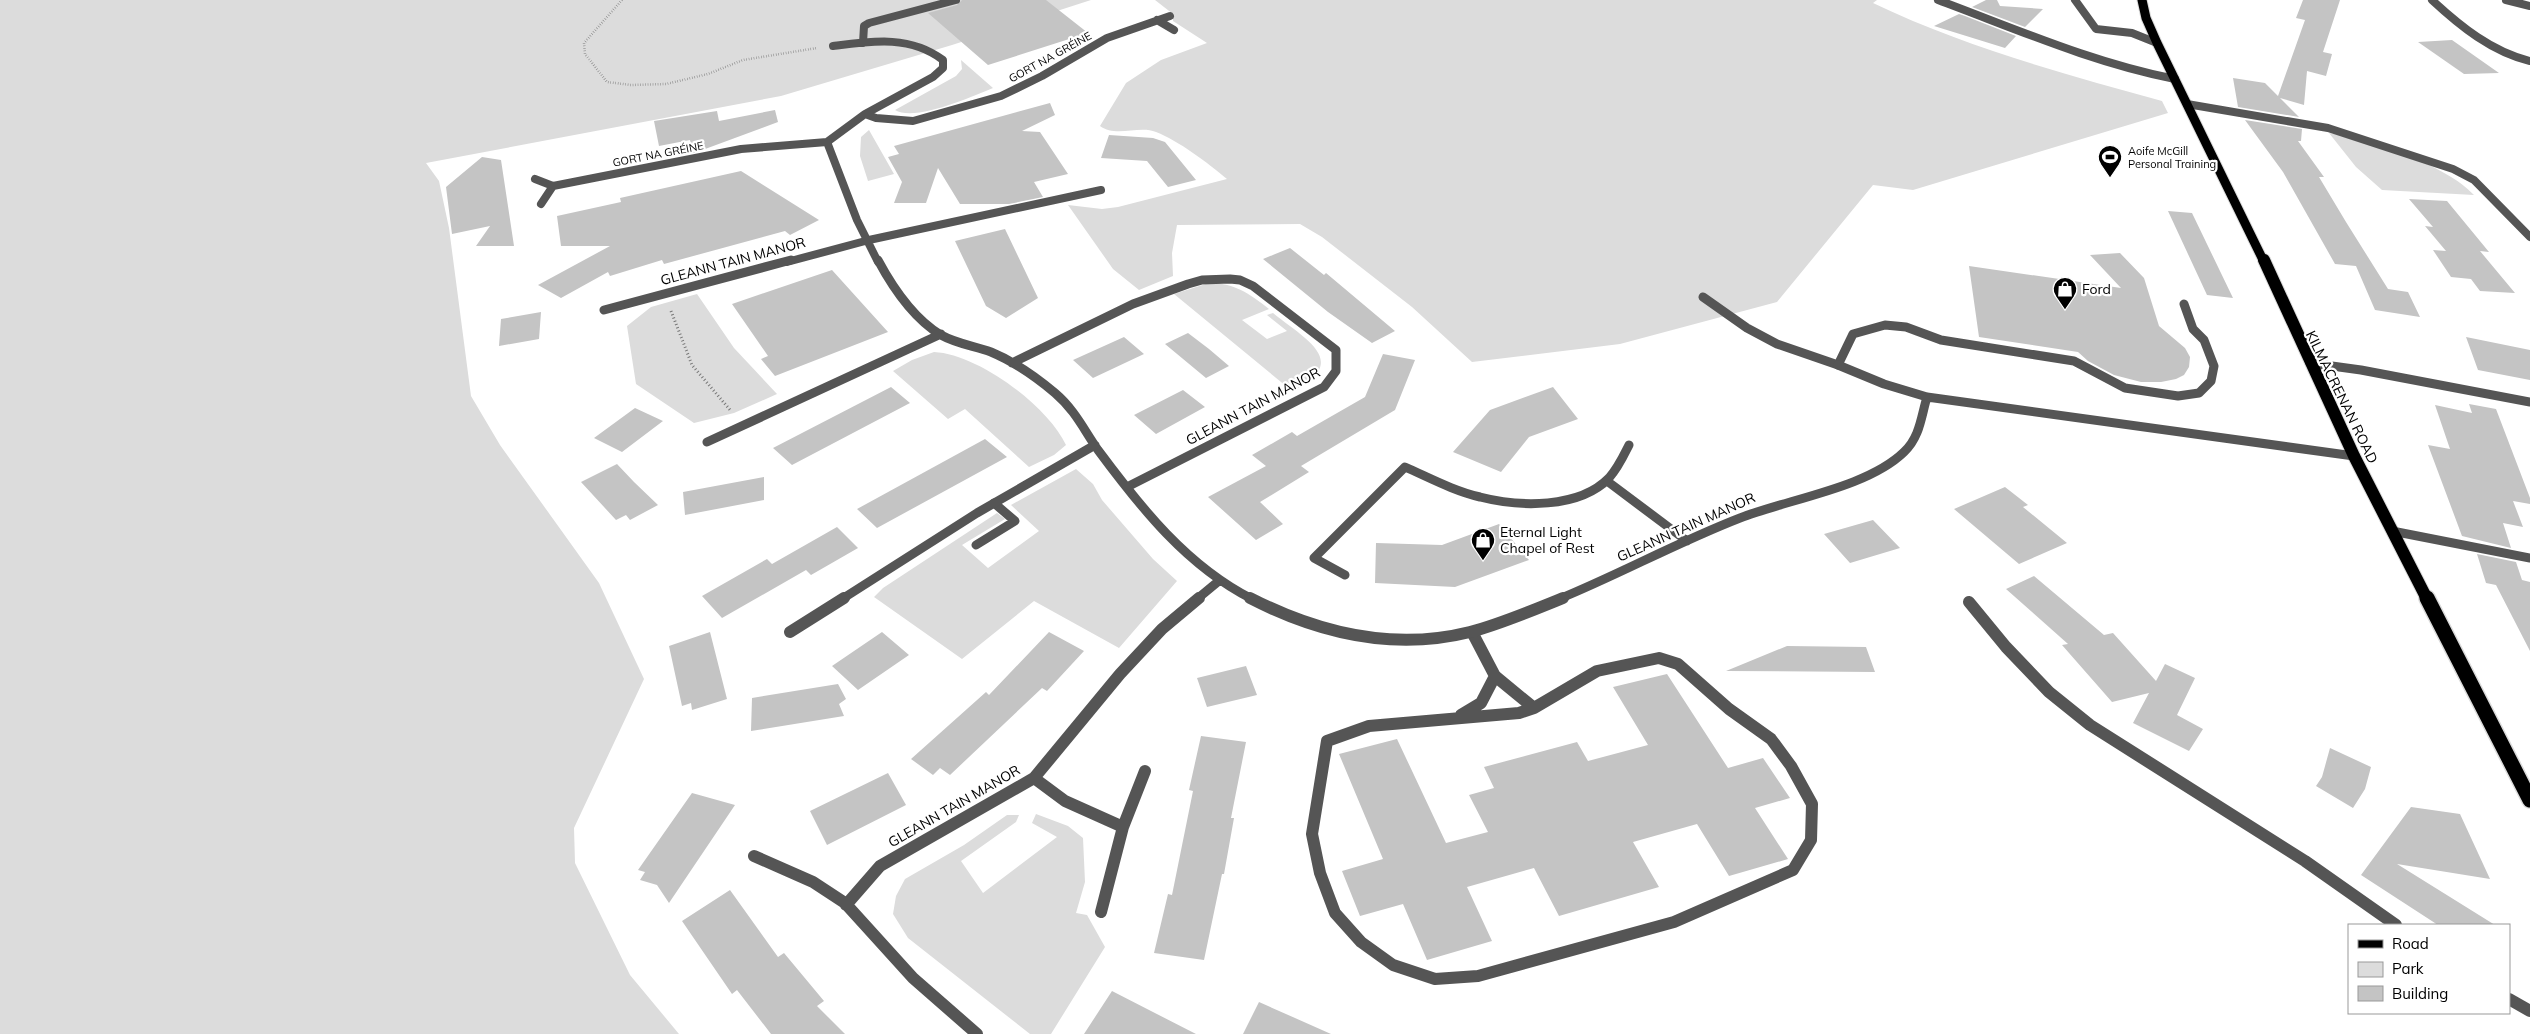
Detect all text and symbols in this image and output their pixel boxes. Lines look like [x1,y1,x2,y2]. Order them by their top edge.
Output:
street label: GORT NA GRÉINE [1006,29,1094,85]
street label: GORT NA GRÉINE [611,138,705,170]
sports icon: Aoife McGill Personal Training [2097,144,2123,178]
place label: Aoife McGill Personal Training [2128,144,2216,171]
street label: GLEANN TAIN MANOR [658,233,808,289]
shop icon: Ford [2052,276,2078,310]
place label: Ford [2082,280,2111,298]
street label: KILMACRENAN ROAD [2302,328,2382,466]
street label: GLEANN TAIN MANOR [1183,363,1323,449]
street label: GLEANN TAIN MANOR [1614,488,1758,566]
place label: Eternal Light Chapel of Rest [1500,523,1595,557]
shop icon: Eternal Light Chapel of Rest [1470,527,1496,561]
street label: GLEANN TAIN MANOR [885,761,1023,851]
legend [2348,924,2510,1014]
text: Road [2392,934,2429,953]
text: Park [2392,959,2424,978]
text: Building [2392,984,2448,1003]

